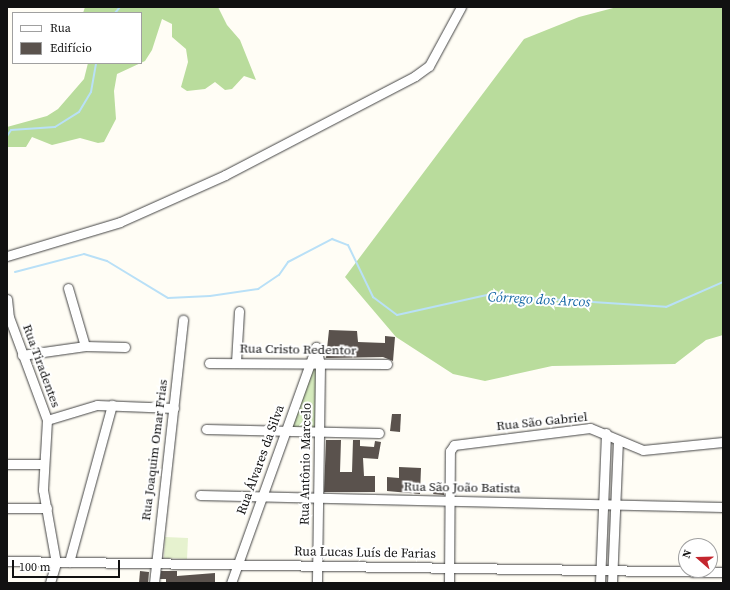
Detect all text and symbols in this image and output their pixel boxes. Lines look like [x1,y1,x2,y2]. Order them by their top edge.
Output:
legend [12,12,142,64]
text: Rua [50,20,71,36]
text: Edifício [50,40,92,56]
water label: Córrego dos Arcos [487,288,591,310]
street label: Rua Tiradentes [19,322,63,410]
street label: Rua Cristo Redentor [239,341,357,359]
street label: Rua Joaquim Omar Frias [139,378,171,522]
street label: Rua Álvares da Silva [234,403,288,517]
street label: Rua Antônio Marcelo [297,403,315,525]
street label: Rua São Gabriel [496,409,588,435]
street label: Rua São João Batista [403,479,521,497]
north arrow [678,538,718,578]
street label: Rua Lucas Luís de Farias [294,544,436,562]
text: N [679,548,696,560]
scale bar [14,552,122,578]
text: 100 m [19,559,51,575]

